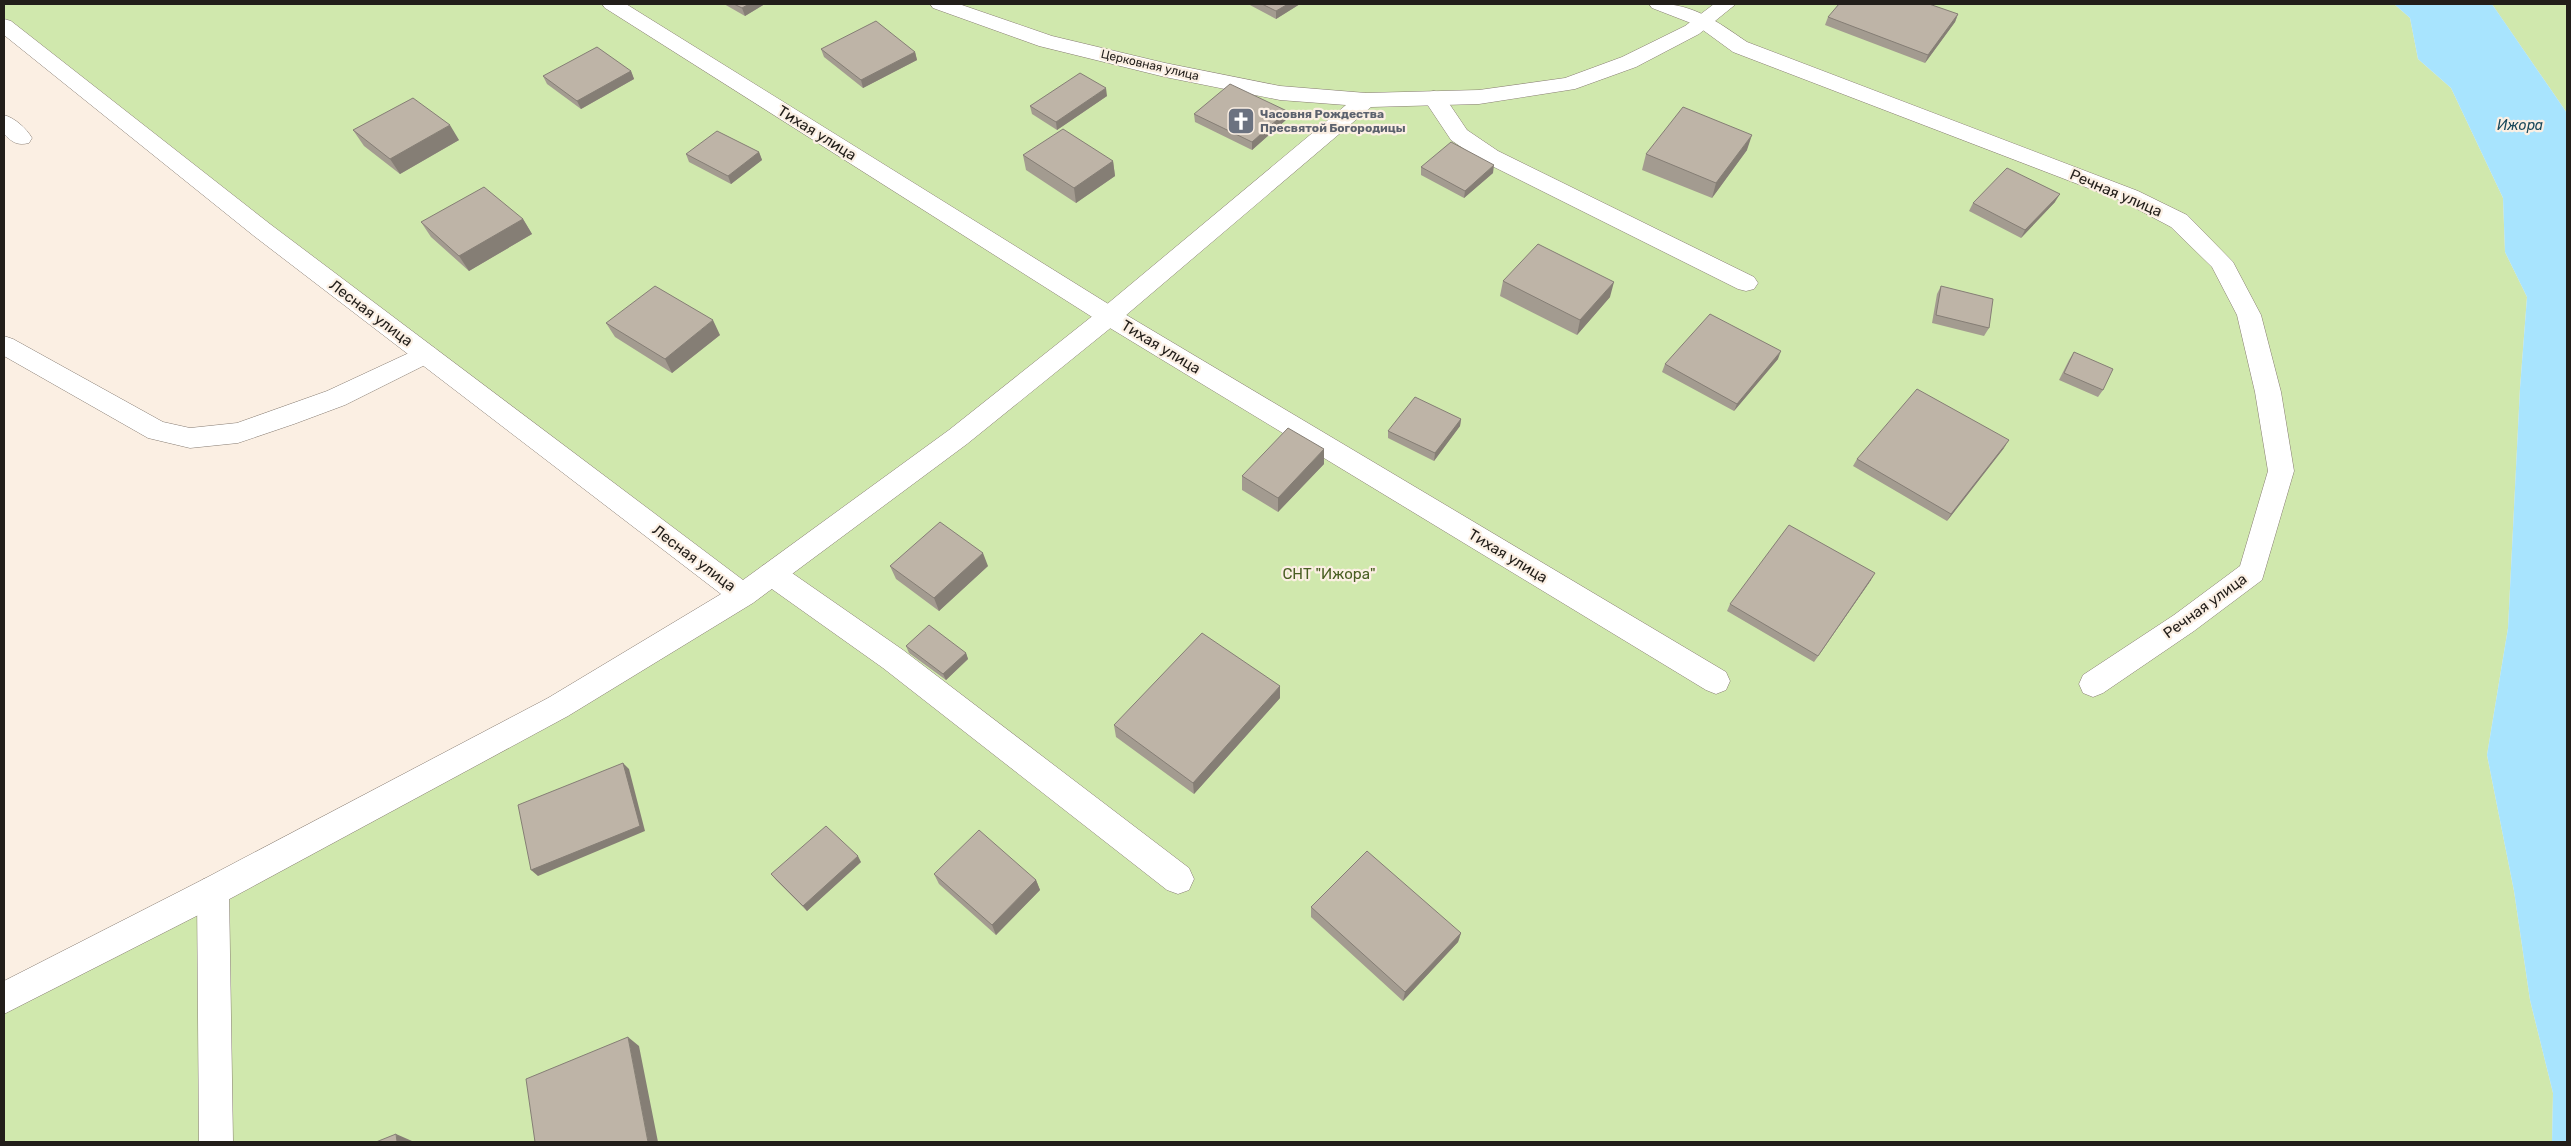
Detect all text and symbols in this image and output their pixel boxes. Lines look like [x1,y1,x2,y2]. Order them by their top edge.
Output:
street label: Церковная улица [1100,47,1200,83]
street label: Тихая улица [774,102,860,164]
church icon: Часовня Рождества Пресвятой Богородицы [1226,106,1256,136]
place label: Часовня Рождества Пресвятой Богородицы [1260,107,1406,135]
water label: Ижора [2497,117,2543,134]
street label: Речная улица [2067,165,2165,221]
street label: Лесная улица [326,276,416,350]
street label: Тихая улица [1118,316,1204,378]
street label: Лесная улица [649,521,739,595]
street label: Тихая улица [1465,525,1551,587]
park label: СНТ "Ижора" [1282,565,1376,583]
street label: Речная улица [2160,570,2250,642]

